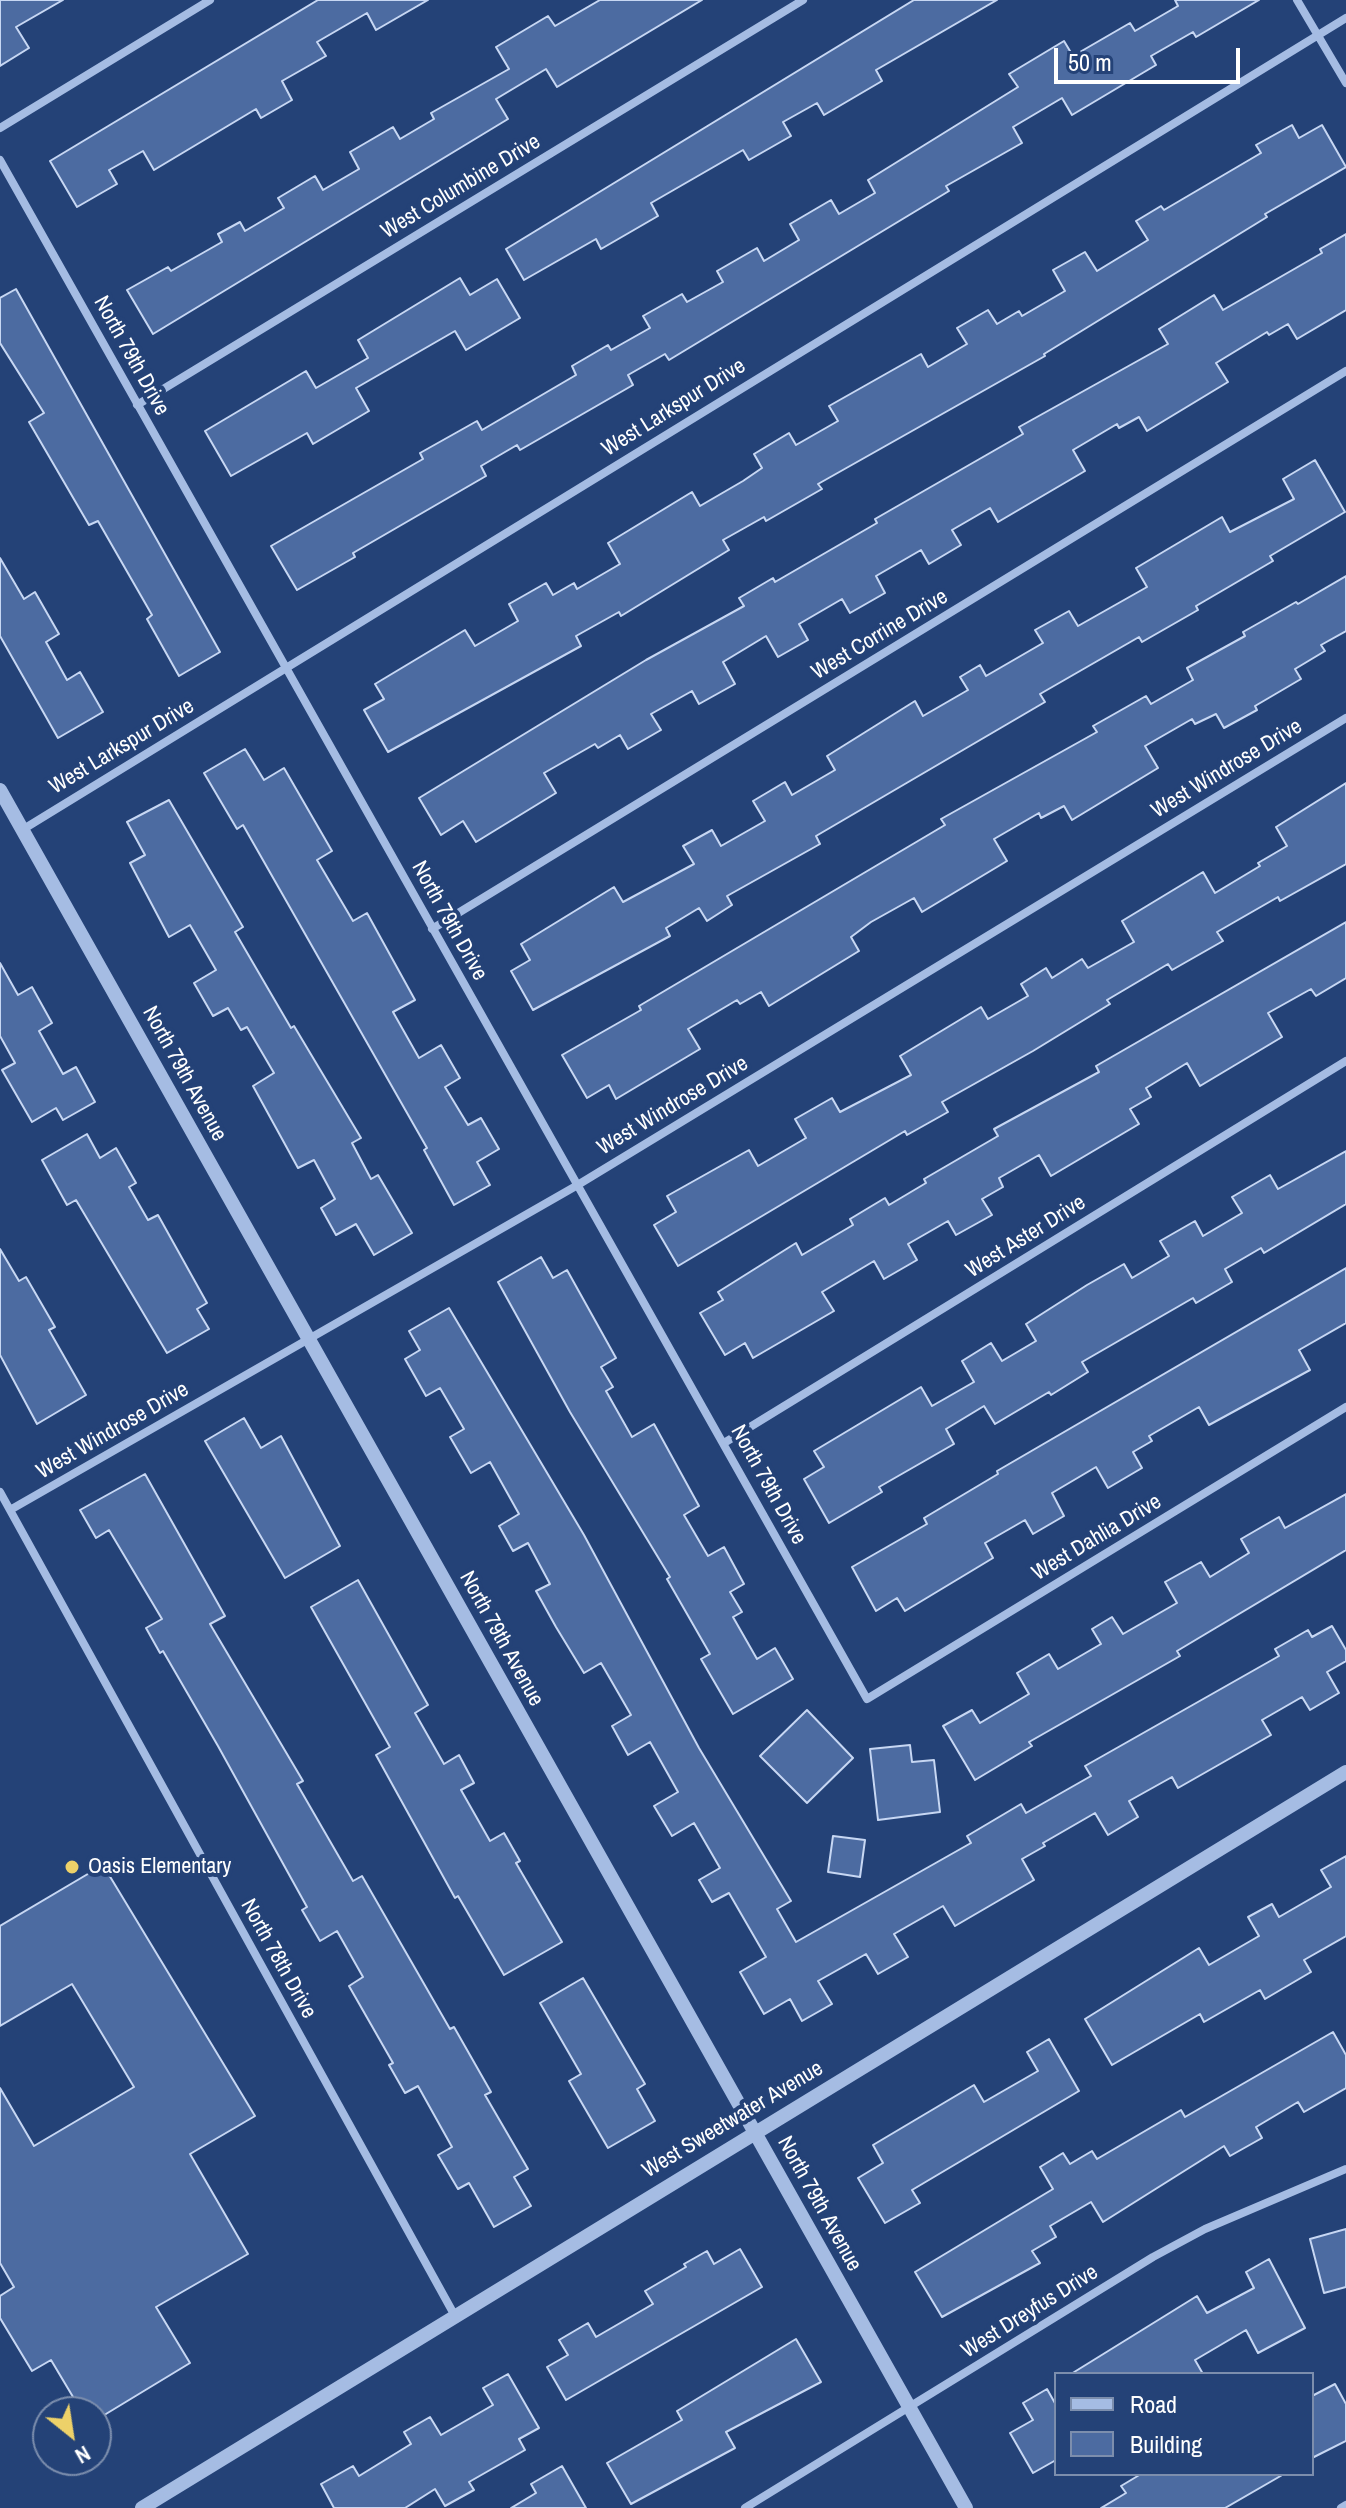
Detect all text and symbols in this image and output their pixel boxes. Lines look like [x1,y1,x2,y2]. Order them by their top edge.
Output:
scale bar [1058,32,1244,82]
text: 50 m [1068,46,1112,78]
street label: West Columbine Drive [377,129,545,245]
street label: North 79th Drive [87,292,175,420]
street label: West Larkspur Drive [597,353,751,463]
street label: West Corrine Drive [807,584,953,686]
street label: West Larkspur Drive [45,693,199,801]
street label: West Windrose Drive [1147,714,1307,824]
street label: North 79th Drive [405,857,493,985]
street label: North 79th Avenue [136,1002,232,1146]
street label: West Windrose Drive [593,1051,753,1161]
street label: West Aster Drive [961,1190,1091,1284]
street label: West Windrose Drive [32,1377,194,1485]
street label: North 79th Drive [724,1421,812,1549]
street label: West Dahlia Drive [1028,1489,1166,1587]
street label: North 79th Avenue [453,1567,549,1711]
place label: Oasis Elementary [88,1854,231,1880]
marker: Oasis Elementary [63,1858,81,1876]
street label: North 78th Drive [234,1895,322,2023]
street label: West Sweetwater Avenue [638,2056,828,2184]
street label: North 79th Avenue [771,2132,867,2276]
street label: West Dreyfus Drive [957,2259,1103,2365]
legend [1054,2372,1314,2476]
text: Road [1130,2388,1177,2420]
north arrow [32,2396,112,2476]
text: Building [1130,2428,1202,2460]
text: N [70,2439,96,2471]

